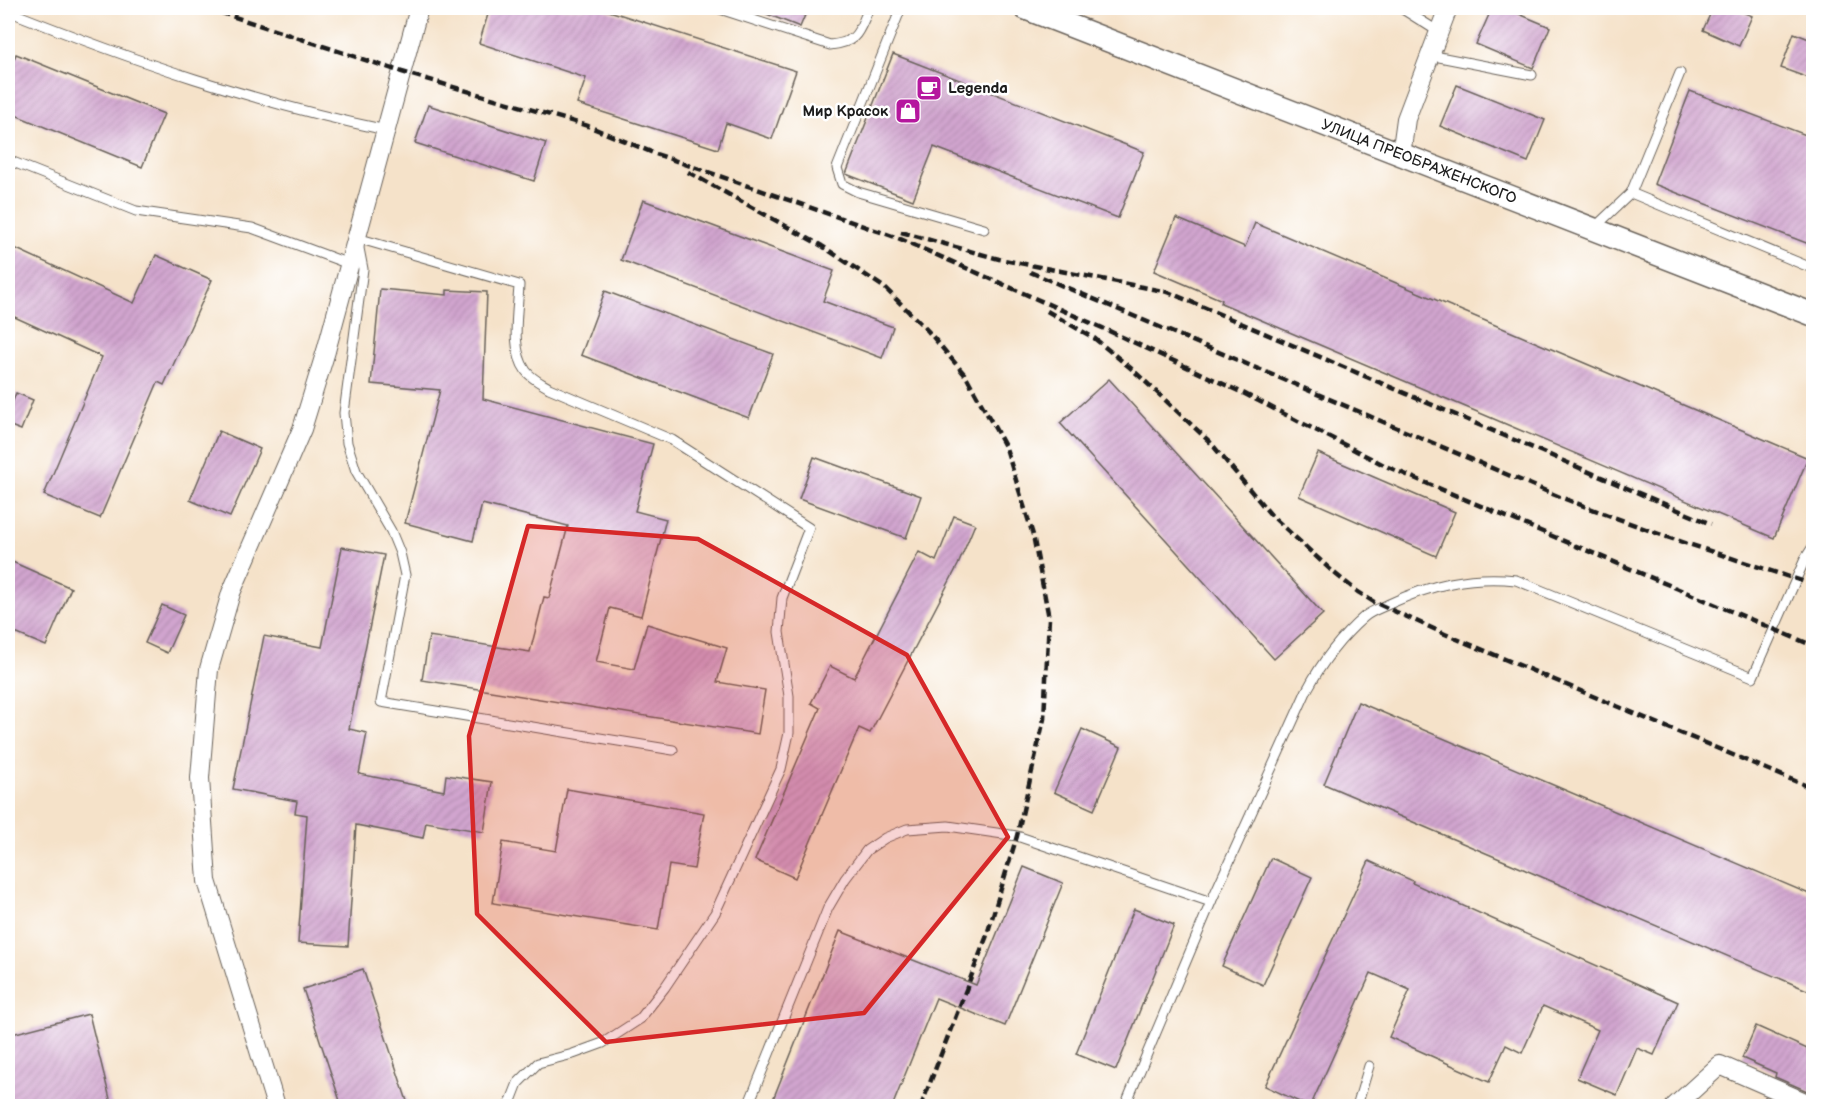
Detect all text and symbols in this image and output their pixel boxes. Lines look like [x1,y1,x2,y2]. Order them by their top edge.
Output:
cafe icon: Legenda [914,73,944,103]
place label: Legenda [948,79,1008,98]
shop icon: Мир Красок [893,96,923,126]
place label: Мир Красок [802,102,889,121]
street label: УЛИЦА ПРЕОБРАЖЕНСКОГО [1319,115,1520,208]

